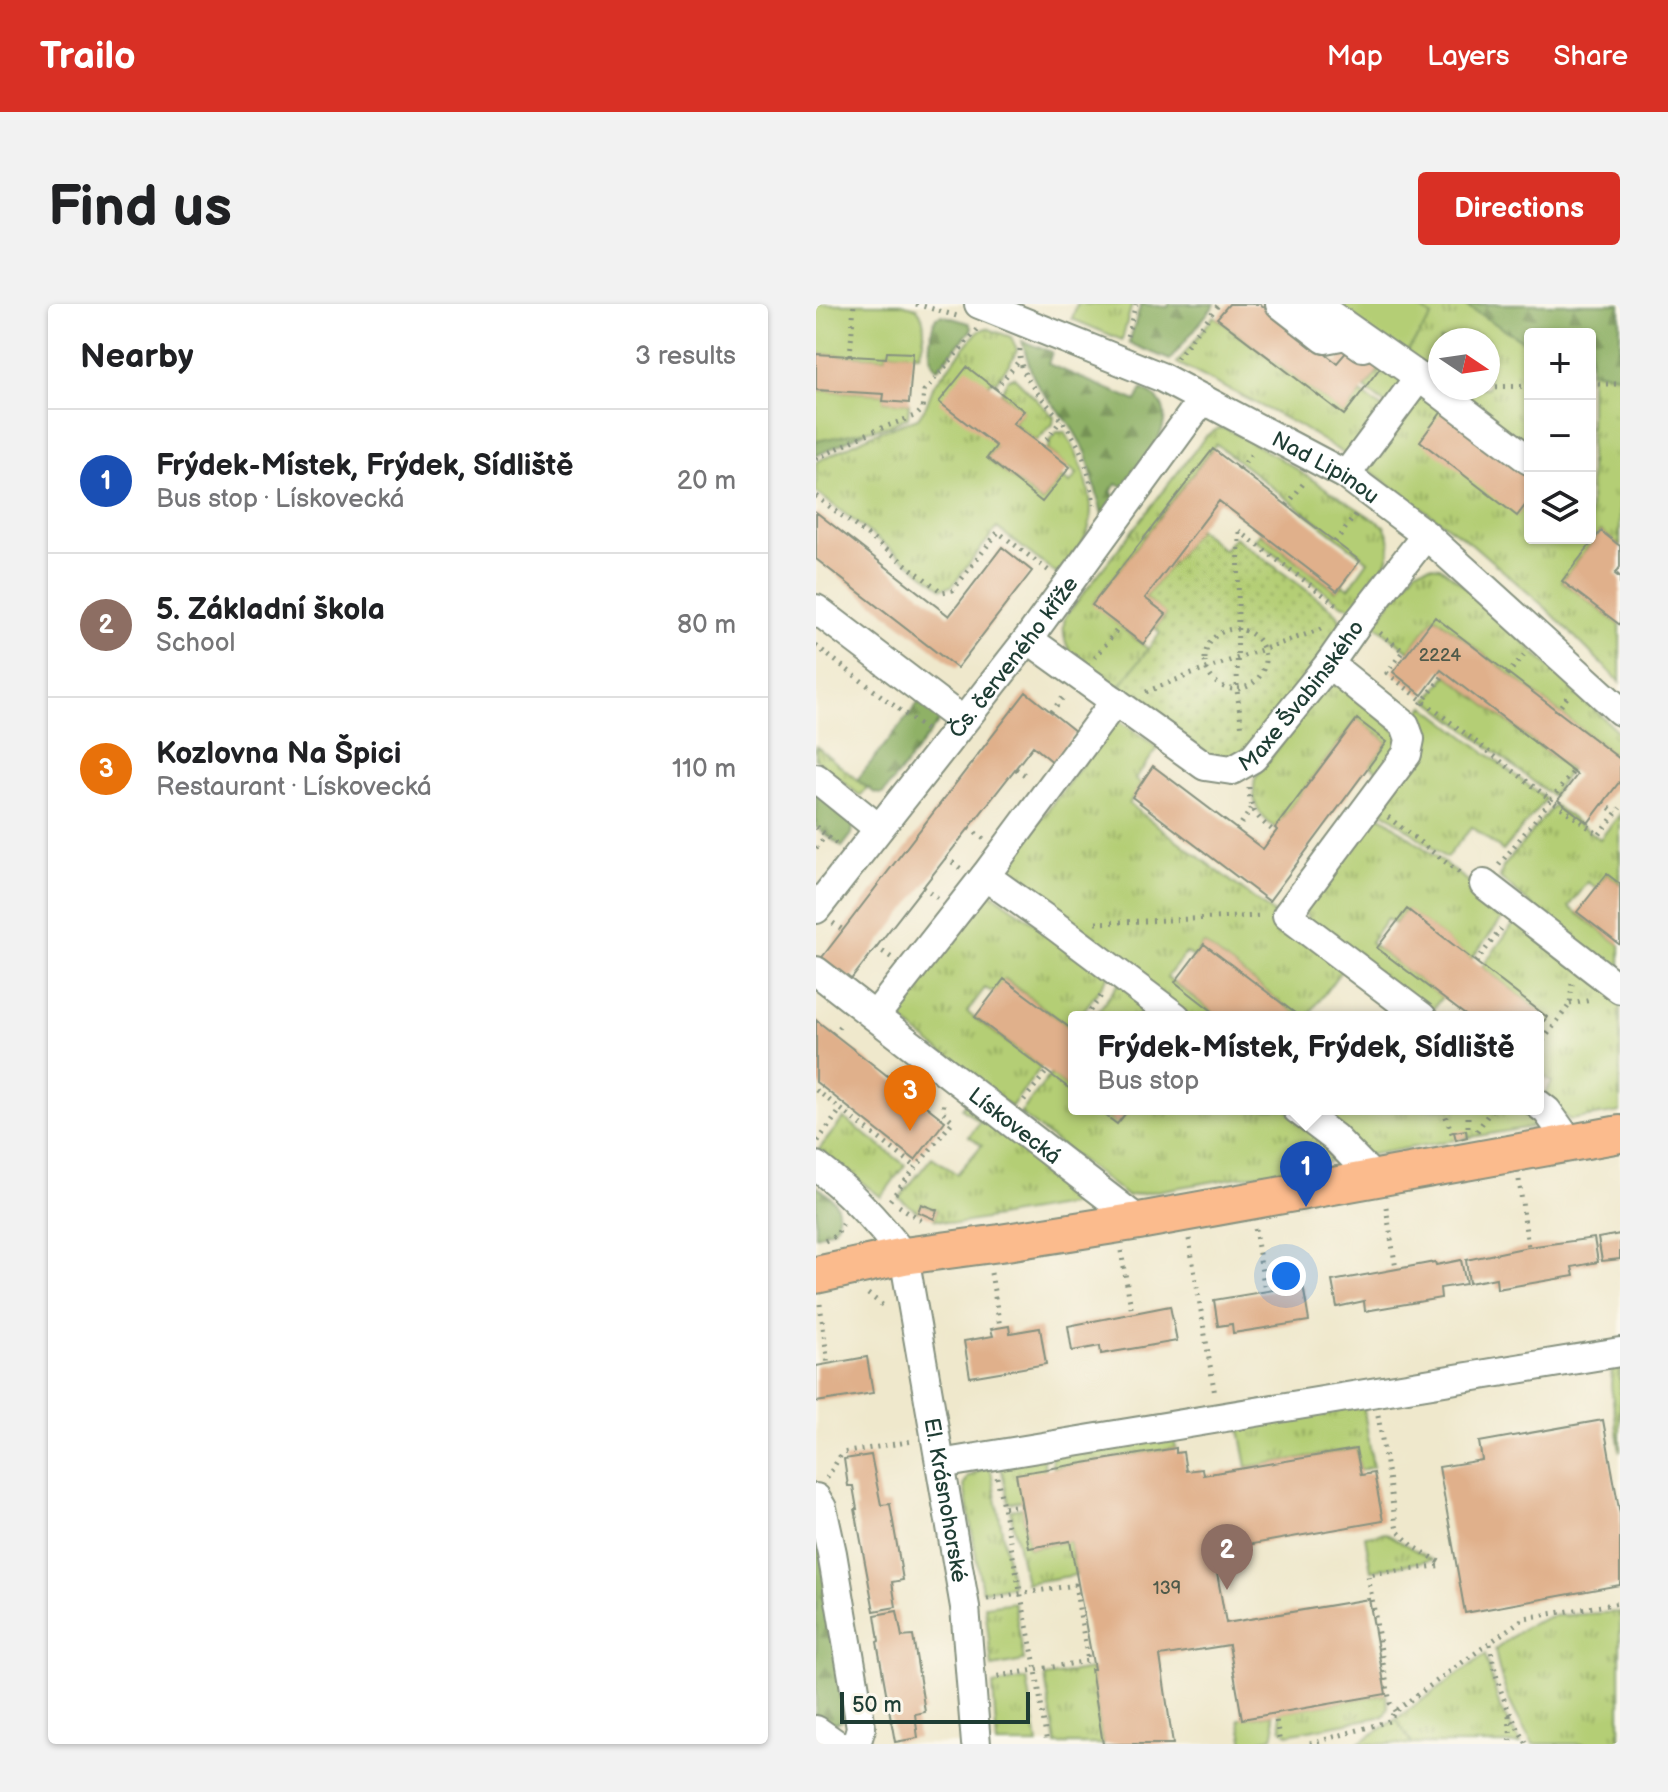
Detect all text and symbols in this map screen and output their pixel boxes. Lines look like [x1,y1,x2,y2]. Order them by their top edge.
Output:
text: Trailo [40,34,136,79]
text: Map [1327,40,1383,73]
text: Layers [1427,40,1510,73]
text: Share [1554,40,1628,73]
button: Directions [1418,172,1620,245]
text: Find us [48,175,232,242]
north arrow [1428,328,1500,400]
map controls [1524,328,1596,544]
button: + [1524,328,1596,400]
text: Nearby [80,336,194,377]
text: 3 results [635,341,736,372]
button: − [1524,400,1596,472]
street label: Nad Lipinou [1267,426,1384,510]
text: Frýdek-Místek, Frýdek, Sídliště [156,448,573,484]
text: 1 [101,466,111,497]
text: 20 m [677,466,736,497]
button: layers [1524,472,1596,544]
text: Bus stop · Lískovecká [156,484,404,515]
street label: Čs. červeného kříže [942,571,1084,744]
text: 5. Základní škola [156,592,385,628]
text: 2 [98,610,114,641]
text: 80 m [677,610,736,641]
street label: Maxe Švabinského [1234,615,1370,778]
text: School [156,628,235,659]
house number: 2224 [1419,645,1461,666]
text: Kozlovna Na Špici [156,736,401,772]
text: 3 [98,754,114,785]
text: 110 m [672,754,736,785]
text: Restaurant · Lískovecká [156,772,432,803]
popup [1068,1011,1544,1115]
text: Frýdek-Místek, Frýdek, Sídliště [1097,1030,1515,1066]
pin: 3 [884,1065,936,1131]
text: Bus stop [1097,1066,1199,1097]
street label: Lískovecká [963,1082,1066,1171]
pin: 1 [1280,1141,1332,1207]
your location [1266,1256,1306,1296]
street label: El. Krásnohorské [917,1416,973,1585]
pin: 2 [1201,1524,1253,1590]
house number: 139 [1153,1578,1181,1599]
scale bar [840,1688,1030,1724]
text: 50 m [852,1692,902,1719]

